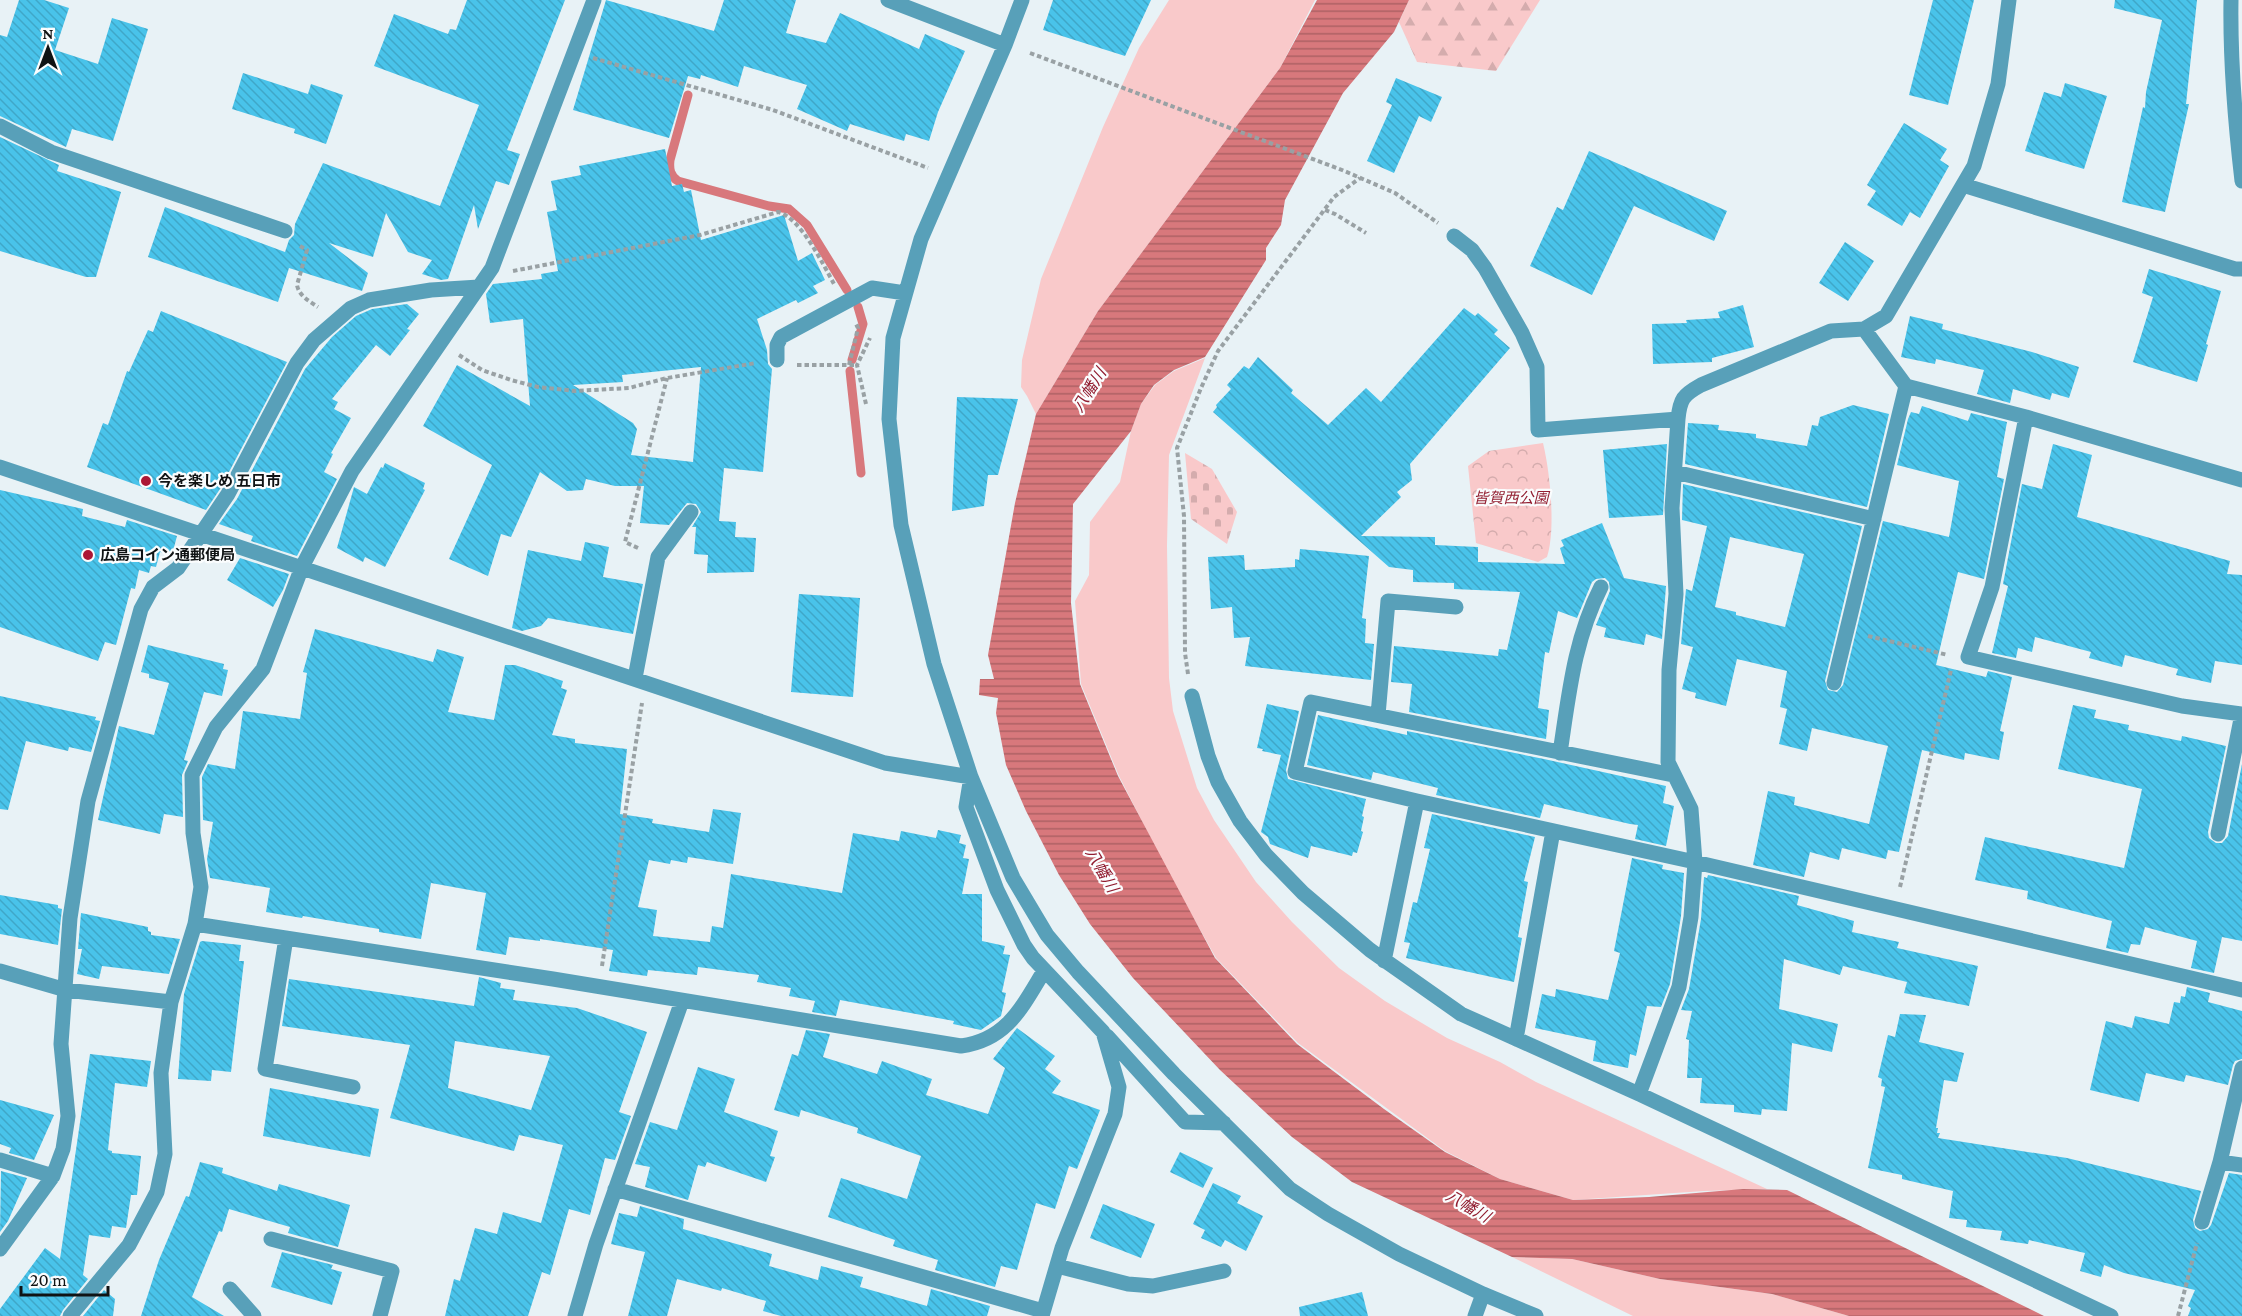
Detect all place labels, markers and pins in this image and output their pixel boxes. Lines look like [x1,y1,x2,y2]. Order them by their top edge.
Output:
place label: 今を楽しめ 五日市 [158,473,281,489]
marker: 今を楽しめ 五日市 [139,474,153,488]
place label: 広島コイン通郵便局 [100,546,235,563]
marker: 広島コイン通郵便局 [81,548,95,562]

